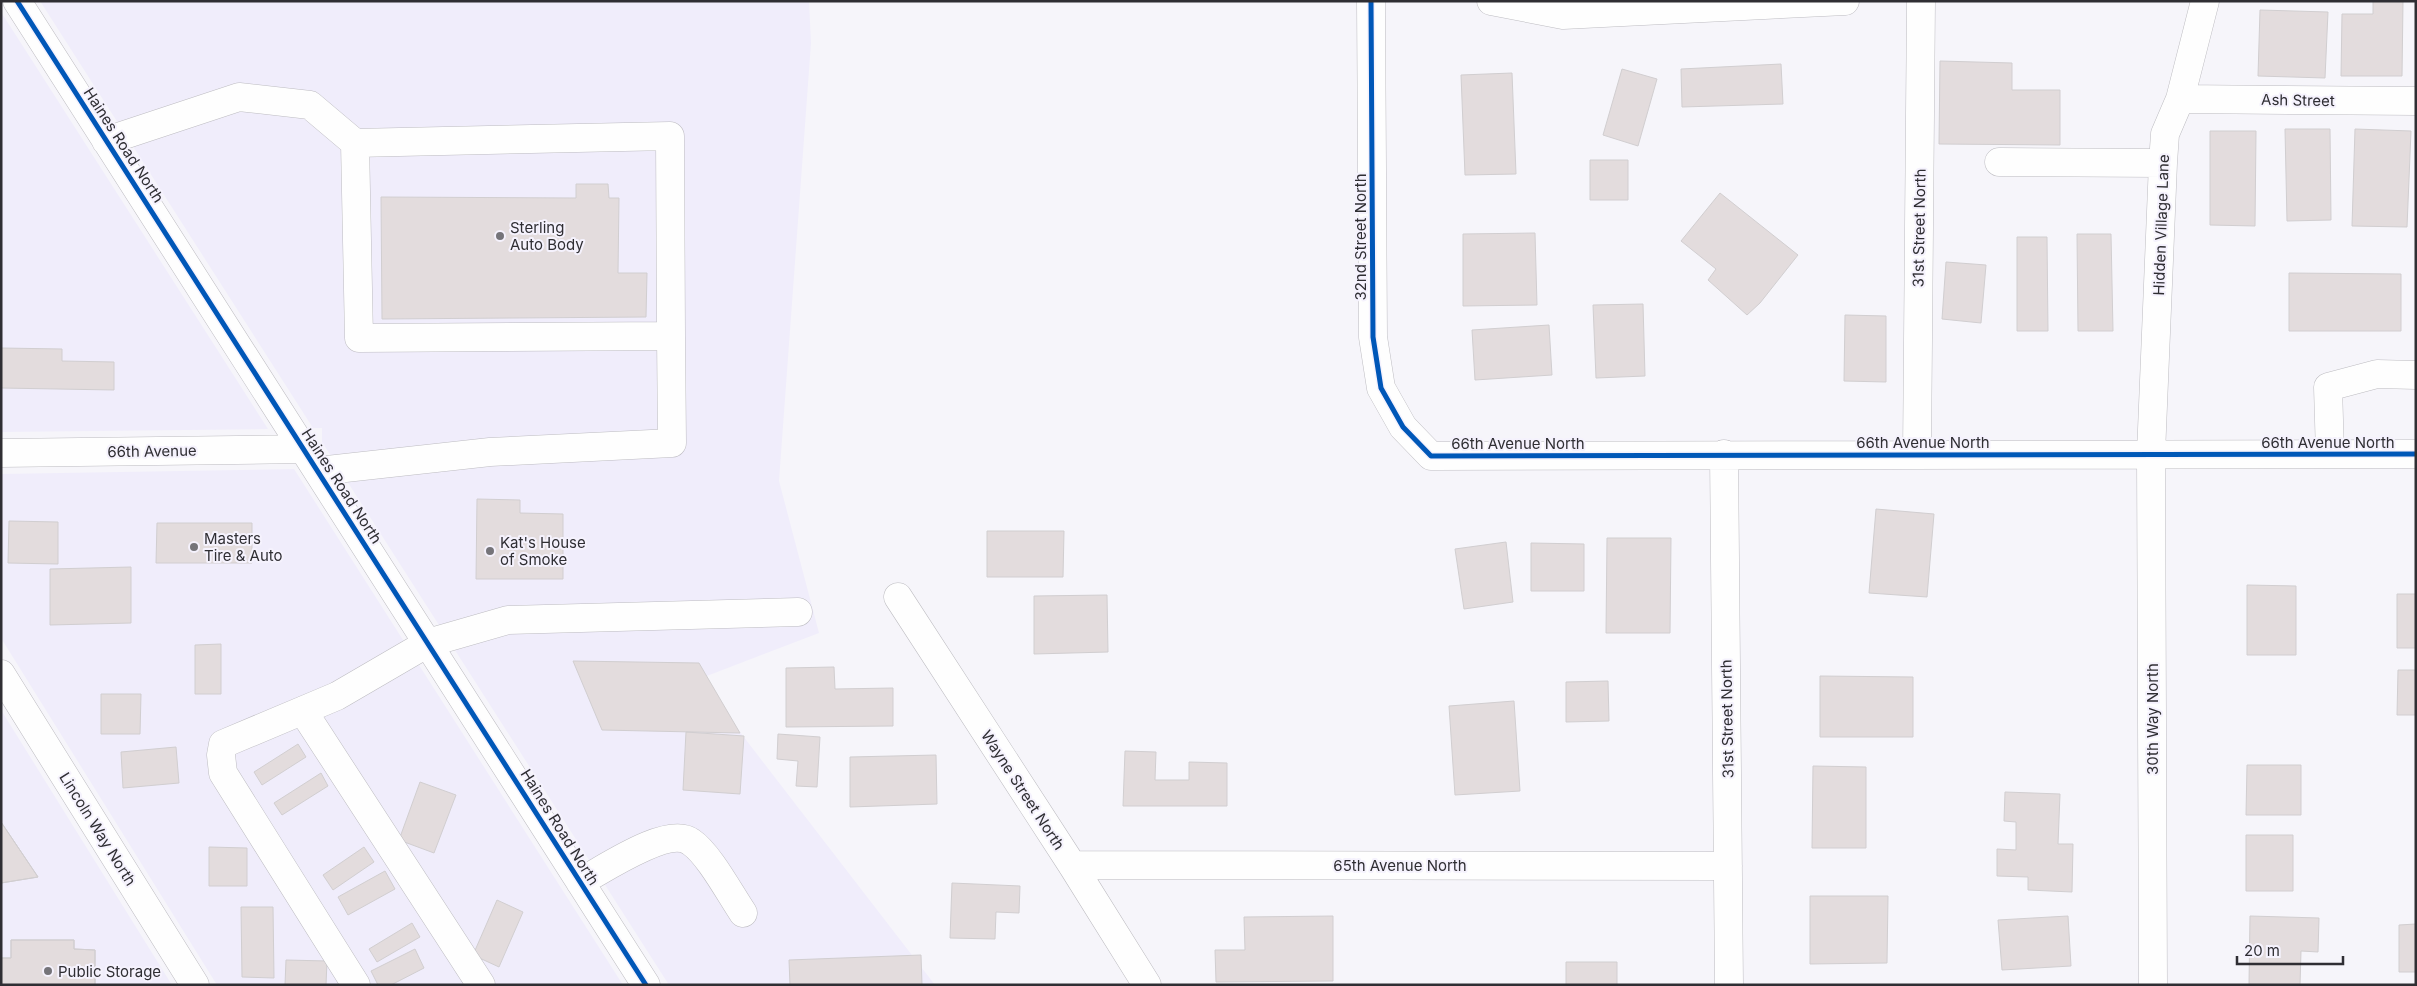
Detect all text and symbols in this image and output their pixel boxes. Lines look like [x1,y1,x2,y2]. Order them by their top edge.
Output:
street label: Haines Road North [80,84,168,206]
street label: Ash Street [2261,90,2335,110]
street label: Hidden Village Lane [2149,154,2173,296]
street label: 31st Street North [1908,168,1930,288]
street label: 32nd Street North [1351,173,1370,301]
place label: Sterling Auto Body [510,218,584,254]
marker: Sterling Auto Body [494,230,506,242]
street label: Haines Road North [298,425,386,547]
street label: 66th Avenue North [1856,433,1990,452]
street label: 66th Avenue North [2261,433,2395,452]
street label: 66th Avenue North [1451,434,1585,453]
street label: 66th Avenue [107,441,197,461]
place label: Masters Tire & Auto [204,529,283,565]
place label: Kat's House of Smoke [500,533,586,569]
marker: Masters Tire & Auto [188,541,200,553]
marker: Kat's House of Smoke [484,545,496,557]
street label: 31st Street North [1716,659,1738,779]
street label: 30th Way North [2143,663,2162,775]
street label: Wayne Street North [977,727,1069,853]
street label: Haines Road North [517,765,603,889]
street label: Lincoln Way North [55,769,141,889]
street label: 65th Avenue North [1333,856,1467,875]
scale bar [2237,934,2343,966]
text: 20 m [2244,941,2280,960]
place label: Public Storage [58,962,161,981]
marker: Public Storage [42,965,54,977]

